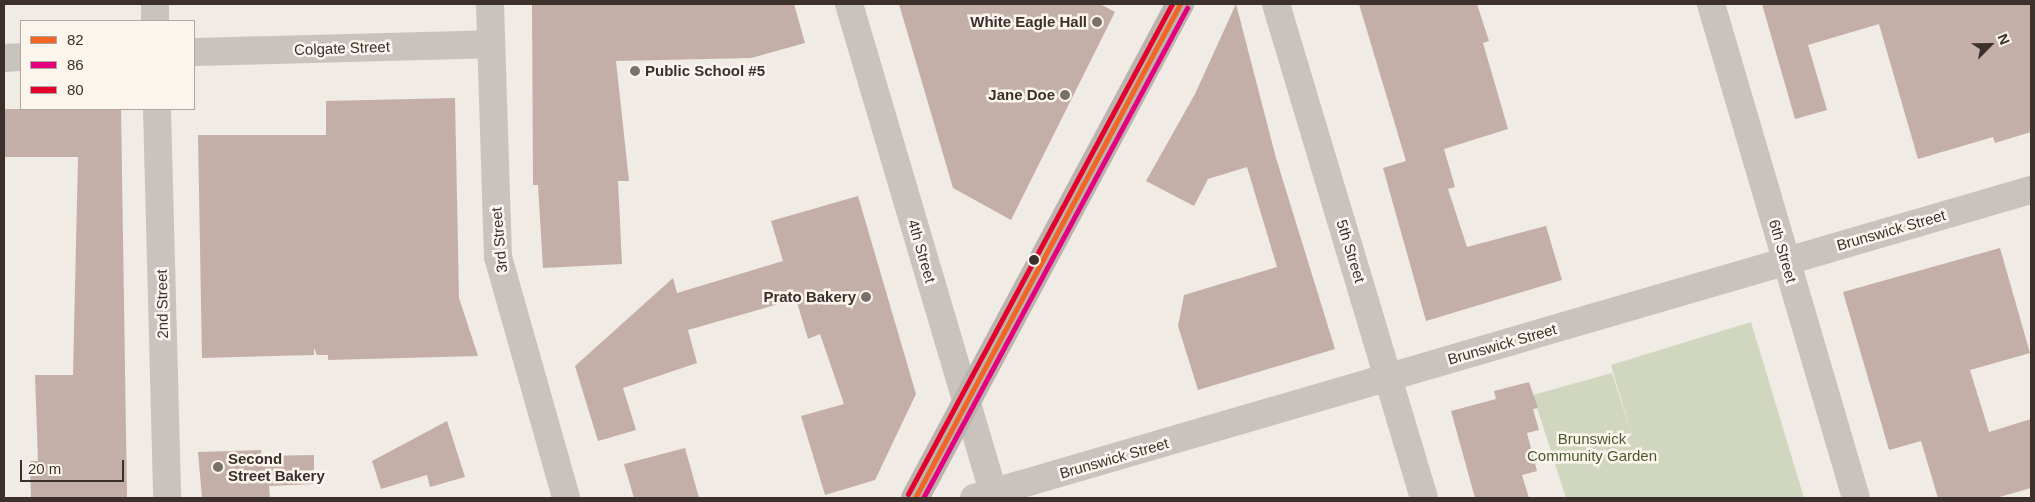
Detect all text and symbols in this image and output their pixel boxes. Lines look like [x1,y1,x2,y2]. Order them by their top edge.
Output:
place label: White Eagle Hall [970,13,1087,31]
marker: White Eagle Hall [1091,16,1103,28]
legend [20,20,195,110]
north arrow [1965,20,2015,70]
text: 82 [67,31,84,48]
text: N [1994,31,2013,47]
street label: Colgate Street [294,37,390,59]
text: 86 [67,56,84,73]
place label: Public School #5 [645,62,765,80]
marker: Public School #5 [629,65,641,77]
text: 80 [67,81,84,98]
place label: Jane Doe [988,86,1055,104]
marker: Jane Doe [1059,89,1071,101]
street label: 3rd Street [487,206,511,274]
street label: Brunswick Street [1834,206,1948,254]
street label: 4th Street [904,217,940,285]
street label: 5th Street [1333,217,1369,285]
street label: 6th Street [1765,217,1801,285]
unlabelled marker [1029,255,1039,265]
street label: 2nd Street [152,269,172,339]
place label: Prato Bakery [763,288,856,306]
marker: Prato Bakery [860,291,872,303]
street label: Brunswick Street [1445,320,1559,368]
park label: Brunswick Community Garden [1527,429,1657,464]
street label: Brunswick Street [1057,434,1171,482]
place label: Second Street Bakery [228,449,325,484]
scale bar [22,450,126,482]
text: 20 m [28,460,61,477]
marker: Second Street Bakery [212,461,224,473]

